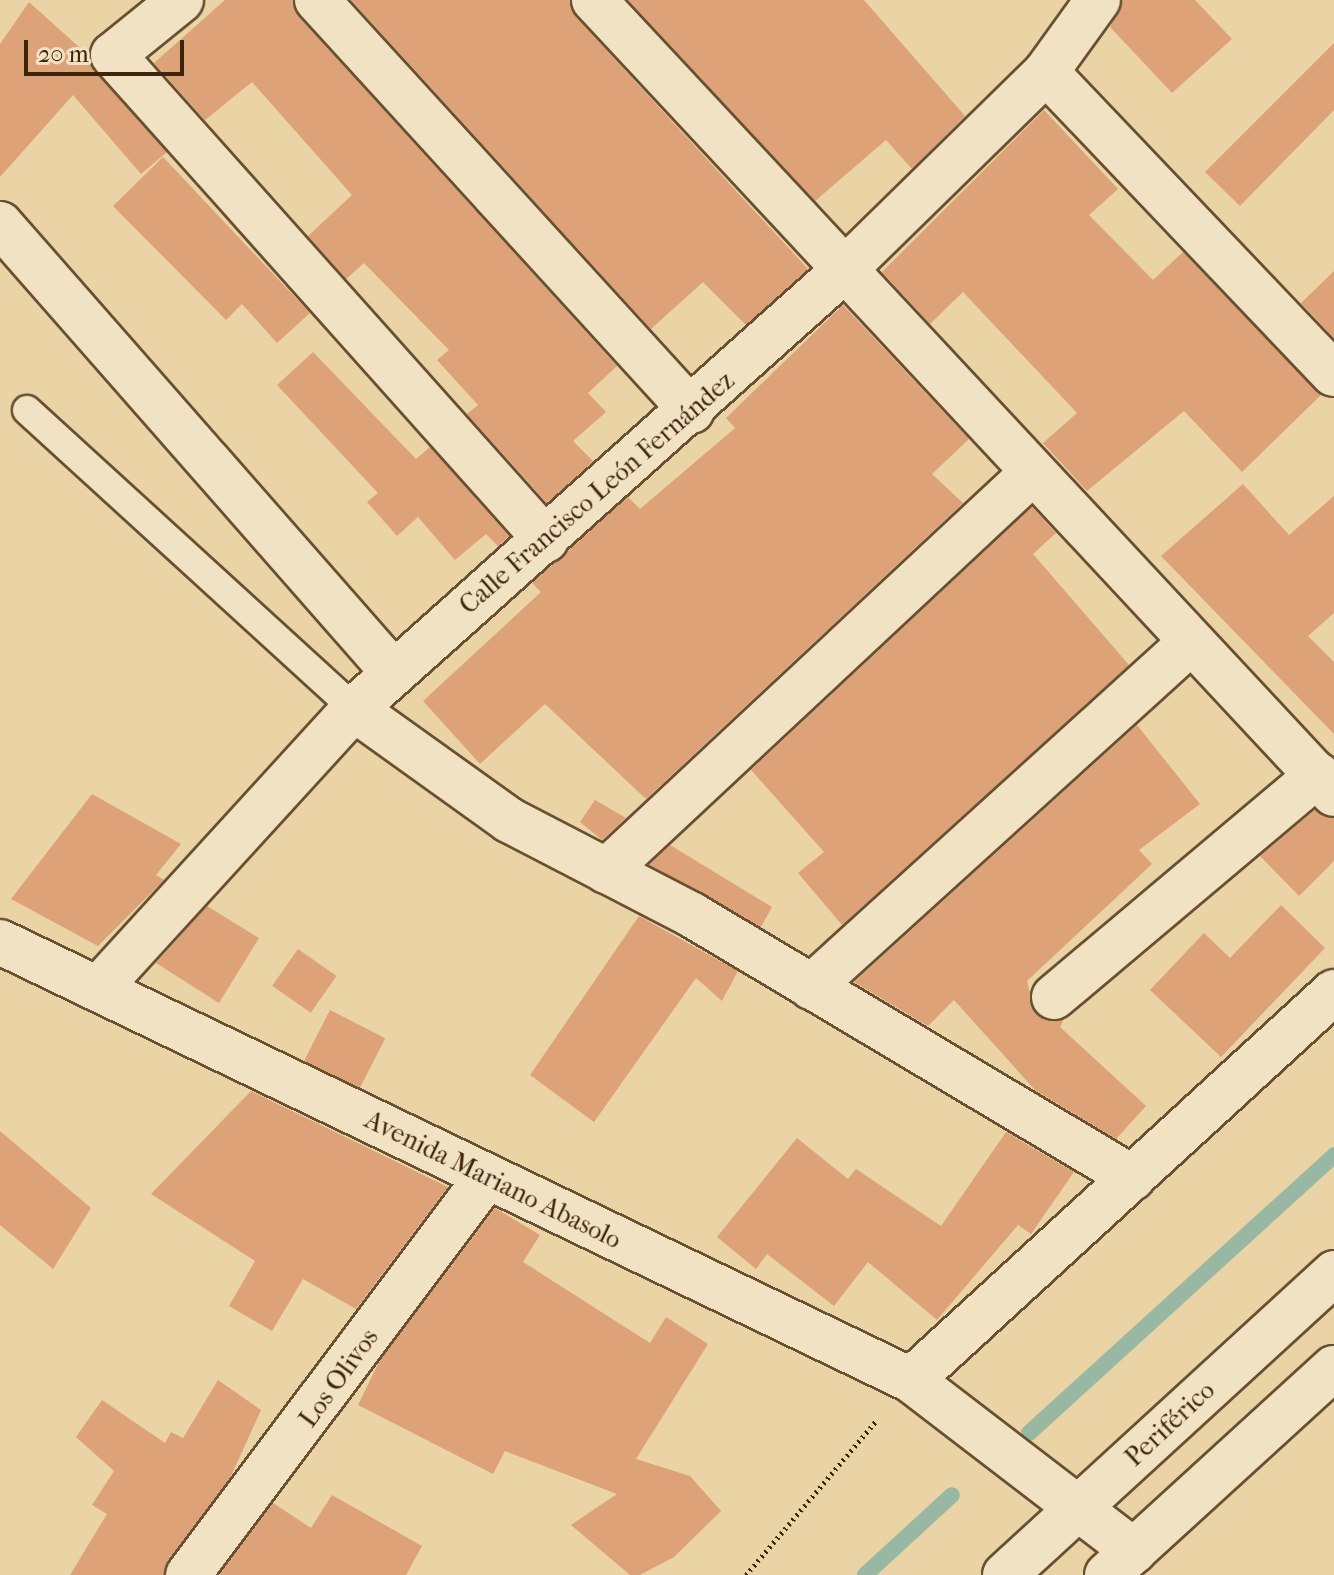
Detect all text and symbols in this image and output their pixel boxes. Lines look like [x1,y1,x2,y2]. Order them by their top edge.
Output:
scale bar [28,24,188,74]
text: 20 m [38,40,89,68]
street label: Calle Francisco León Fernández [453,365,741,621]
street label: Avenida Mariano Abasolo [360,1104,626,1256]
street label: Los Olivos [293,1323,385,1433]
street label: Periférico [1119,1375,1221,1473]

